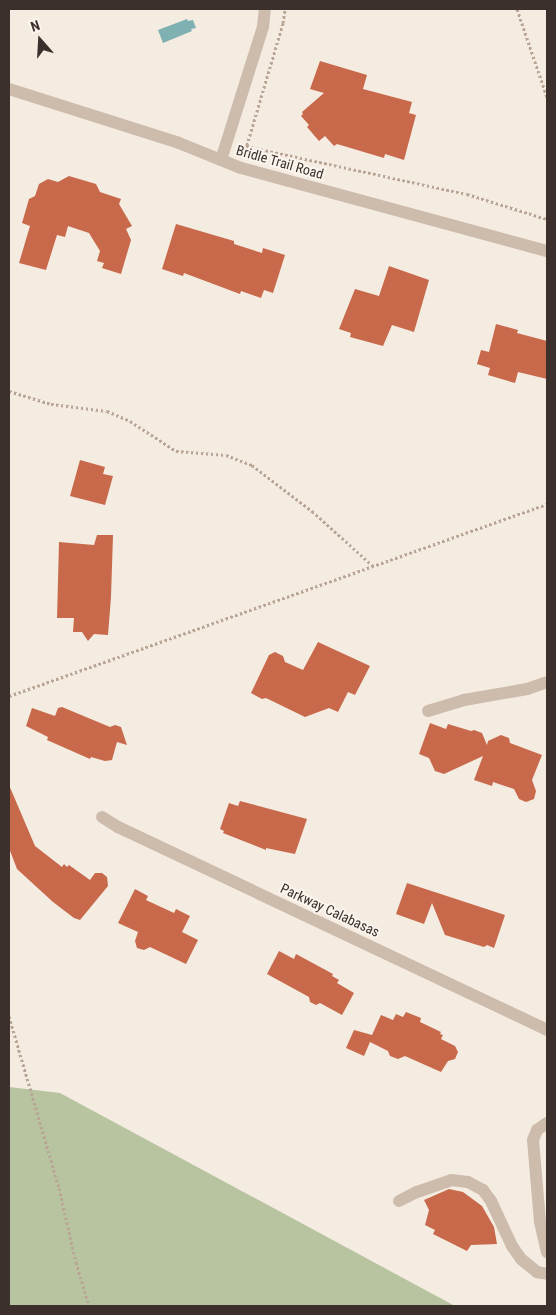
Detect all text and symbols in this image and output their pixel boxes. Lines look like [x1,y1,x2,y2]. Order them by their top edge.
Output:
north arrow [15,15,65,65]
text: N [28,17,42,35]
street label: Bridle Trail Road [234,141,326,183]
street label: Parkway Calabasas [278,880,382,940]

